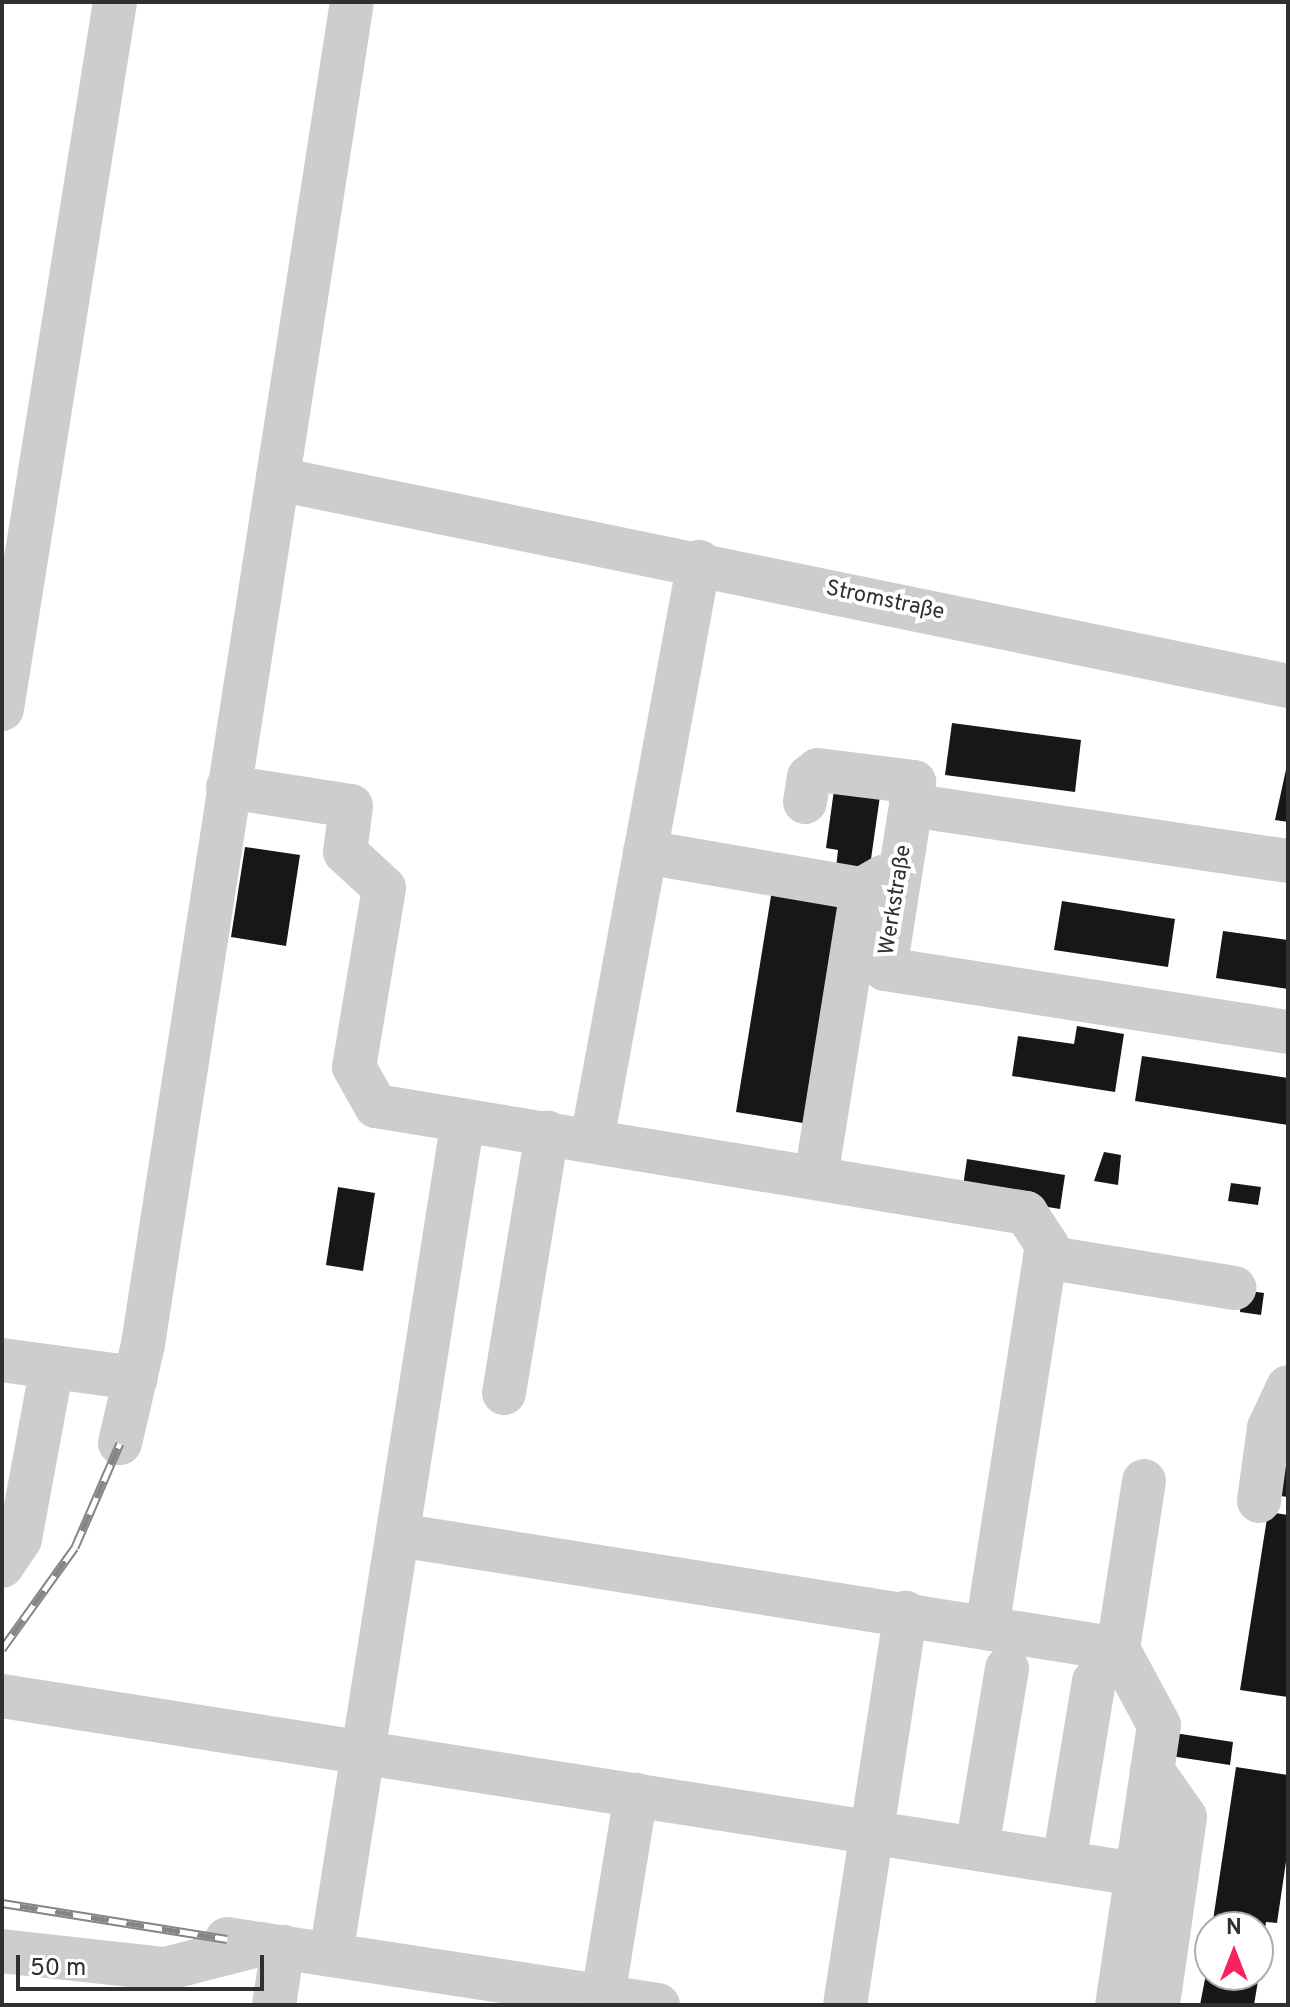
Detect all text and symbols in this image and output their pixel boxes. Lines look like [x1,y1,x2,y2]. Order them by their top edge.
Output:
street label: Stromstraße [823,576,947,626]
street label: Werkstraße [874,843,918,957]
north arrow [1194,1911,1274,1991]
text: N [1226,1915,1242,1942]
scale bar [20,1939,268,1989]
text: 50 m [30,1954,86,1984]

